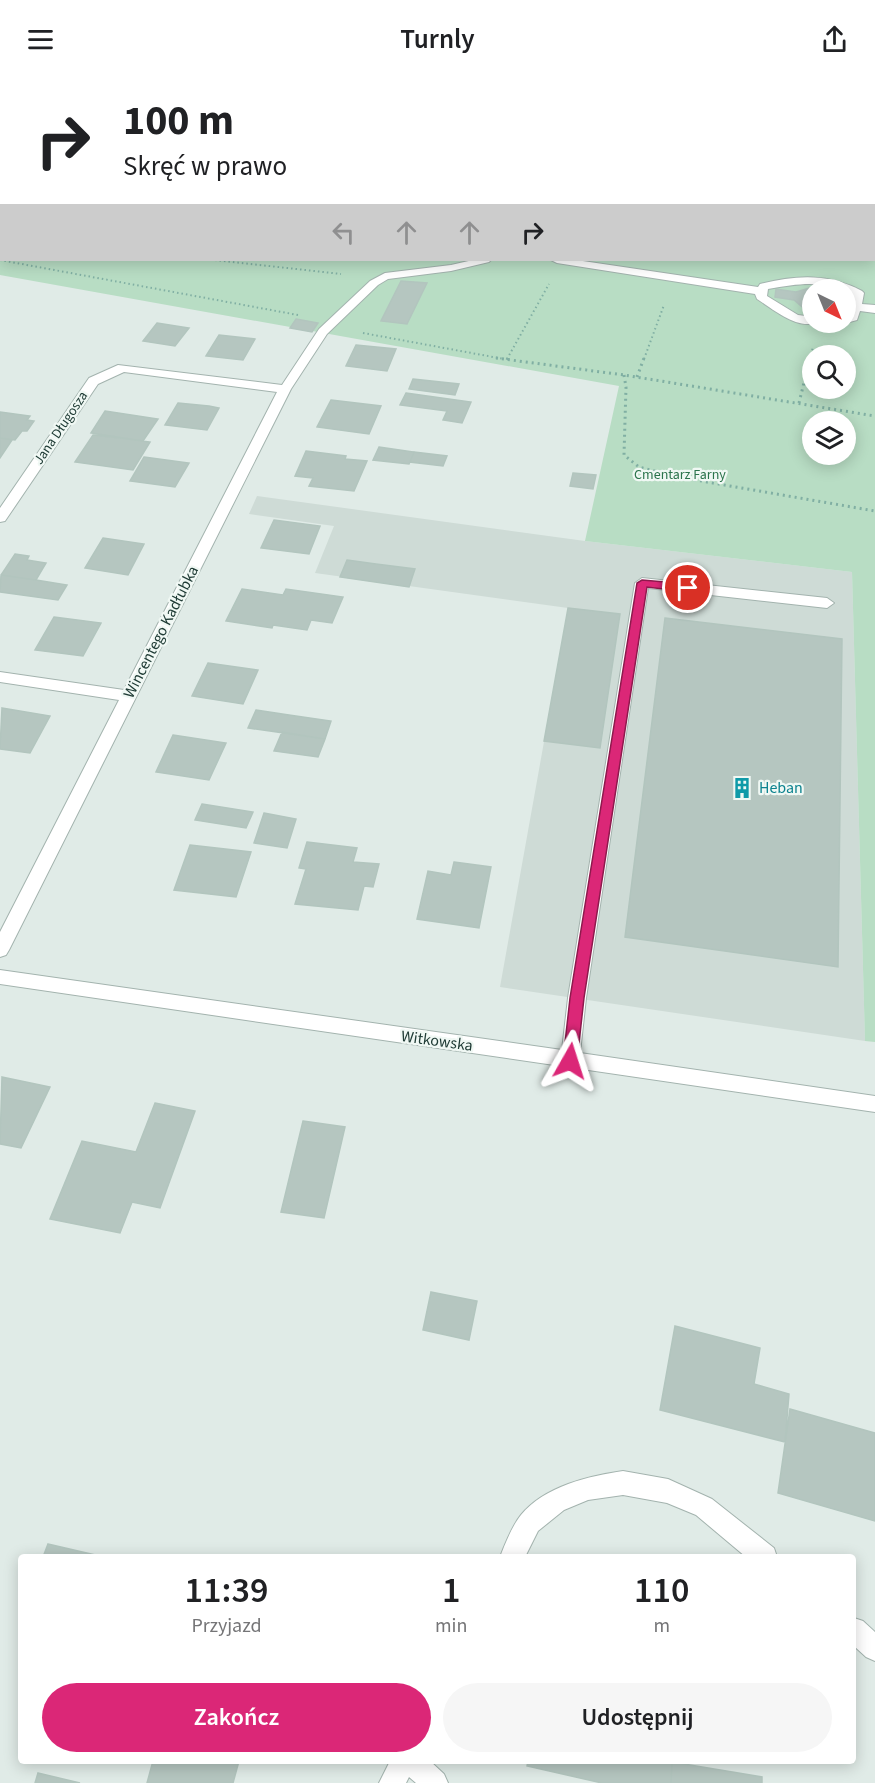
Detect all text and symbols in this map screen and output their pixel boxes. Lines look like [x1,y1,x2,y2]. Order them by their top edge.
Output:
text: Turnly [400,20,475,59]
icon: menu [24,23,57,56]
icon: share [818,23,851,56]
text: 100 m [123,91,234,151]
icon: right [24,102,102,180]
text: Skręć w prawo [123,147,287,186]
icon: left [327,216,360,249]
icon: ahead [390,216,423,249]
icon: ahead [453,216,486,249]
icon: right [516,216,549,249]
north arrow [802,279,856,333]
map controls [802,279,856,465]
button: search [802,345,856,399]
street label: Jana Długosza [29,387,93,469]
button: layers [802,411,856,465]
park label: Cmentarz Farny [634,465,726,485]
street label: Wincentego Kadłubka [118,562,204,702]
pin [662,562,713,613]
icon: arrive [671,571,704,604]
building icon: Heban [730,776,754,800]
place label: Heban [759,777,803,799]
street label: Witkowska [400,1025,474,1057]
position arrow [538,1029,602,1093]
text: 11:39 [185,1565,268,1616]
text: 1 [442,1565,460,1616]
text: 110 [634,1565,689,1616]
text: Przyjazd [191,1612,262,1640]
text: min [435,1612,467,1640]
text: m [653,1612,670,1640]
button: Zakończ [42,1683,431,1752]
button: Udostępnij [443,1683,832,1752]

